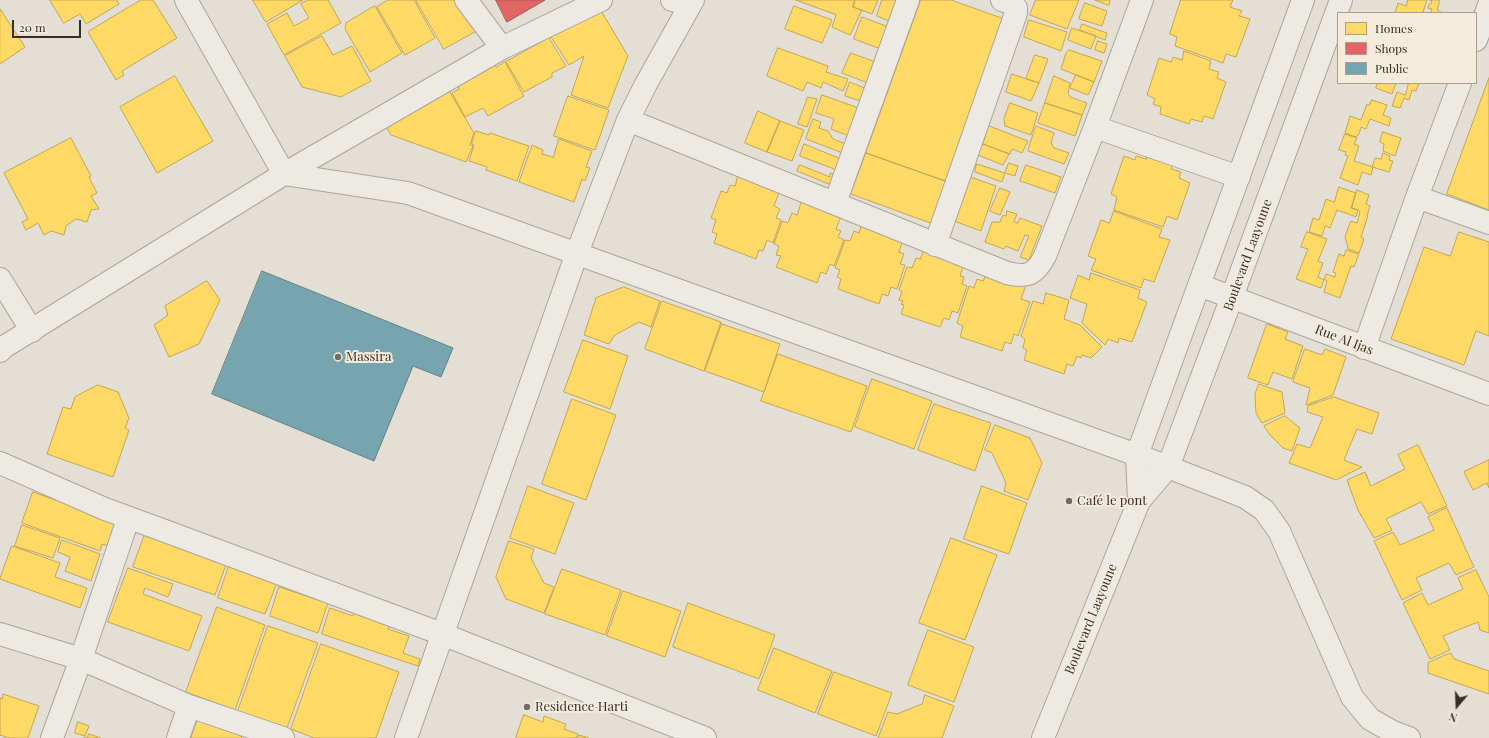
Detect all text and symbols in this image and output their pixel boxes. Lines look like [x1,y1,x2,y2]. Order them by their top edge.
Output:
scale bar [14,12,83,38]
legend [1337,12,1477,84]
text: 20 m [19,19,46,35]
text: Homes [1375,20,1413,36]
text: Shops [1375,40,1407,56]
text: Public [1375,60,1408,76]
street label: Boulevard Laayoune [1221,197,1275,313]
street label: Rue Al Ijas [1313,322,1375,358]
place label: Massira [346,349,391,365]
marker: Massira [333,352,343,362]
place label: Café le pont [1077,493,1147,509]
marker: Café le pont [1064,496,1074,506]
street label: Boulevard Laayoune [1062,561,1120,677]
north arrow [1437,686,1477,726]
place label: Residence Harti [535,699,628,715]
marker: Residence Harti [522,702,532,712]
text: N [1447,709,1459,726]

